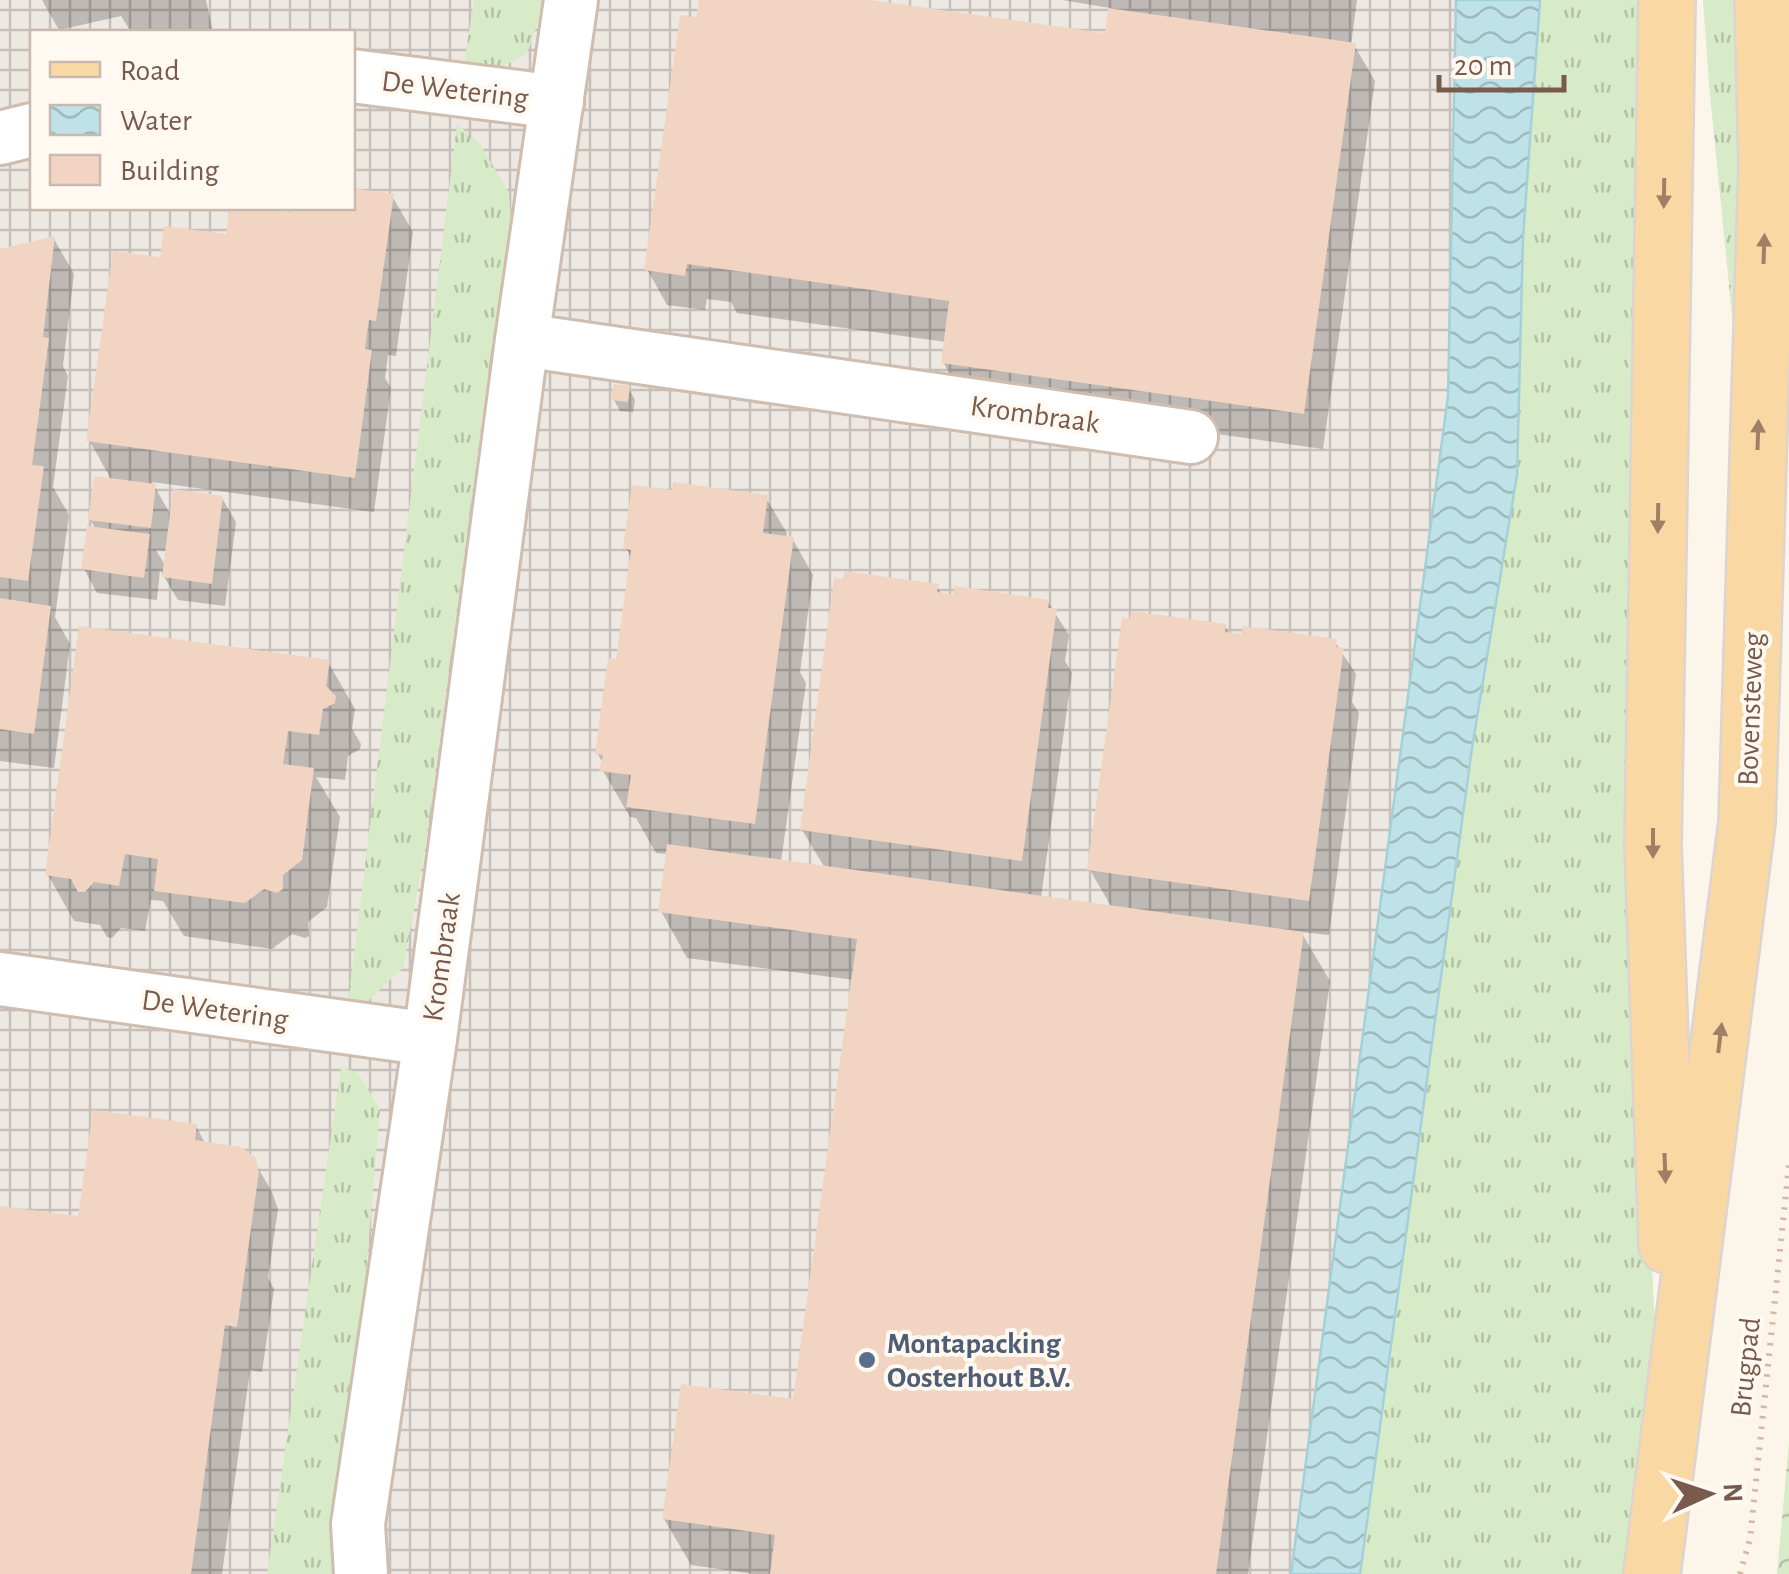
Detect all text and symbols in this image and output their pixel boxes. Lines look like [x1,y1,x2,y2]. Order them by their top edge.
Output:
legend [30,30,355,210]
scale bar [1439,30,1564,92]
text: 20 m [1454,51,1512,81]
text: Road [120,56,180,86]
street label: De Wetering [380,66,530,114]
text: Water [120,106,192,136]
text: Building [120,156,219,186]
one-way arrow [1656,178,1672,210]
one-way arrow [1757,232,1773,264]
street label: Krombraak [968,391,1102,439]
one-way arrow [1751,418,1767,450]
one-way arrow [1650,503,1666,535]
street label: Bovensteweg [1733,631,1769,786]
one-way arrow [1645,828,1661,860]
street label: Krombraak [418,890,466,1024]
street label: De Wetering [140,985,290,1035]
one-way arrow [1712,1022,1728,1053]
one-way arrow [1657,1153,1673,1185]
street label: Brugpad [1726,1316,1766,1418]
place label: Montapacking Oosterhout B.V. [887,1329,1071,1393]
marker: Montapacking Oosterhout B.V. [856,1349,878,1371]
north arrow [1659,1444,1759,1544]
text: N [1717,1482,1746,1503]

